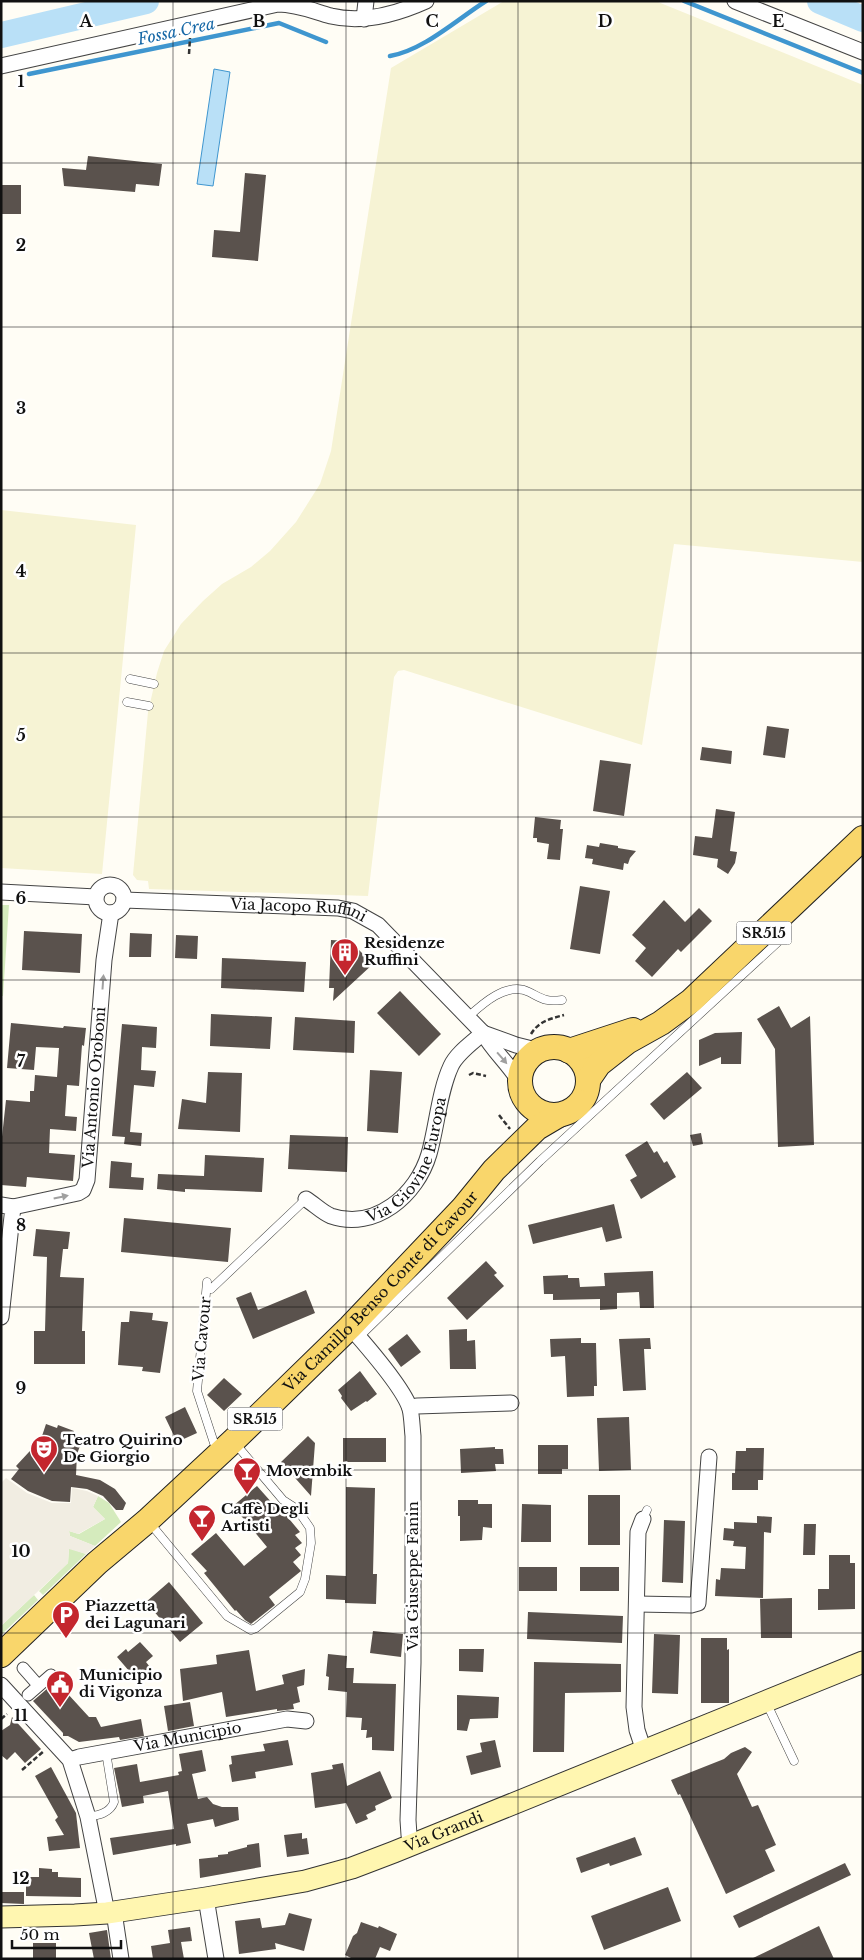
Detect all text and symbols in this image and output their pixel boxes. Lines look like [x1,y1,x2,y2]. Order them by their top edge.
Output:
text: A [79,11,94,31]
text: B [253,11,266,31]
text: C [425,11,439,31]
text: D [598,11,612,31]
text: E [772,11,784,31]
water label: Fossa Crea [134,13,217,49]
text: 1 [18,71,25,91]
text: 2 [16,235,26,255]
text: 3 [16,398,26,418]
text: 4 [16,561,26,581]
text: 5 [16,725,26,745]
text: 6 [16,888,27,908]
street label: Via Jacopo Ruffini [229,894,370,926]
road number: SR515 [736,921,792,944]
place label: Residenze Ruffini [364,933,445,969]
building icon: Residenze Ruffini [330,937,360,976]
one-way arrow [99,974,107,990]
street label: Via Antonio Oroboni [78,1006,109,1170]
text: 7 [17,1051,26,1071]
one-way arrow [496,1052,508,1064]
street label: Via Giovine Europa [363,1094,450,1227]
street label: Via Camillo Benso Conte di Cavour [278,1186,483,1396]
one-way arrow [53,1193,68,1201]
text: 8 [16,1215,26,1235]
street label: Via Cavour [188,1295,215,1383]
text: 9 [16,1378,27,1398]
road number: SR515 [228,1408,282,1430]
place label: Teatro Quirino De Giorgio [63,1430,183,1466]
theatre icon: Teatro Quirino De Giorgio [29,1434,59,1473]
bar icon: Movembik [232,1456,262,1495]
place label: Movembik [266,1461,353,1480]
place label: Caffè Degli Artisti [220,1499,310,1535]
street label: Via Giuseppe Fanin [403,1501,422,1652]
bar icon: Caffè Degli Artisti [187,1503,217,1542]
text: 10 [11,1541,31,1561]
place label: Piazzetta dei Lagunari [85,1596,186,1632]
parking icon: Piazzetta dei Lagunari [51,1600,81,1639]
place label: Municipio di Vigonza [79,1665,163,1701]
public building icon: Municipio di Vigonza [45,1669,75,1708]
text: 11 [14,1705,28,1725]
street label: Via Municipio [131,1717,243,1756]
street label: Via Grandi [400,1807,486,1856]
text: 12 [12,1868,30,1888]
scale bar [12,1918,121,1950]
text: 50 m [20,1925,60,1944]

